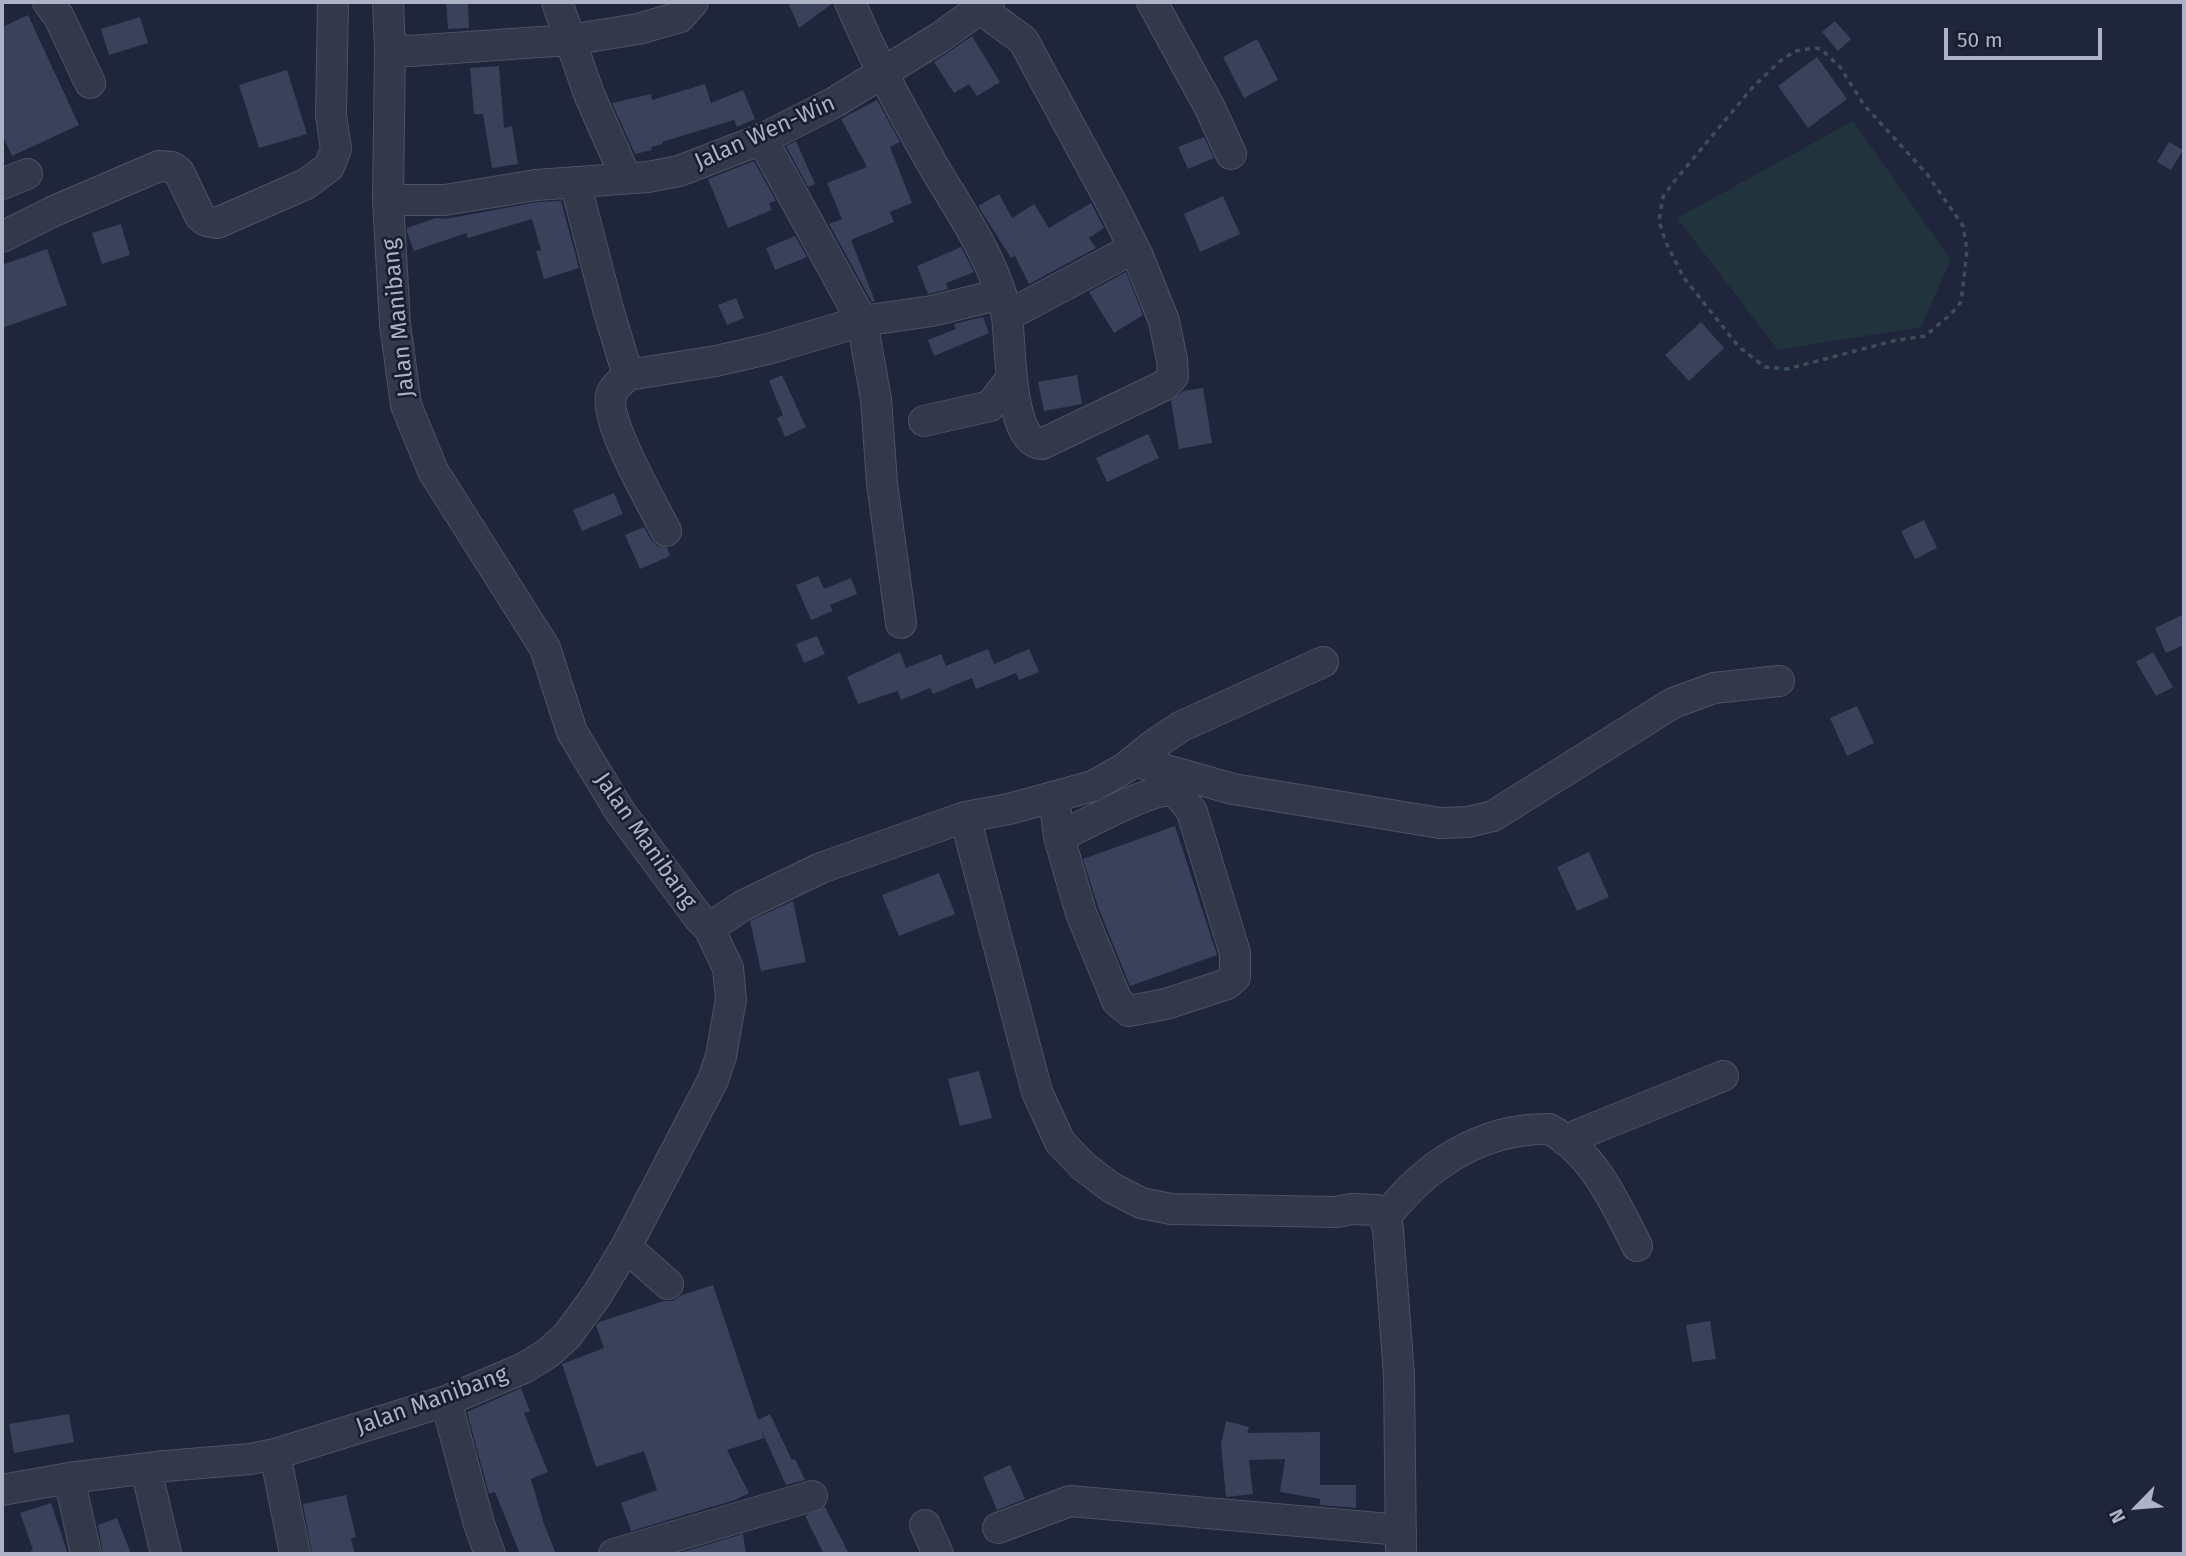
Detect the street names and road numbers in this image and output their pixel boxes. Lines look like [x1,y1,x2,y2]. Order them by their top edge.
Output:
street label: Jalan Wen-Win [690,90,840,176]
street label: Jalan Manibang [377,237,421,399]
street label: Jalan Manibang [588,768,702,914]
street label: Jalan Manibang [352,1361,512,1441]

